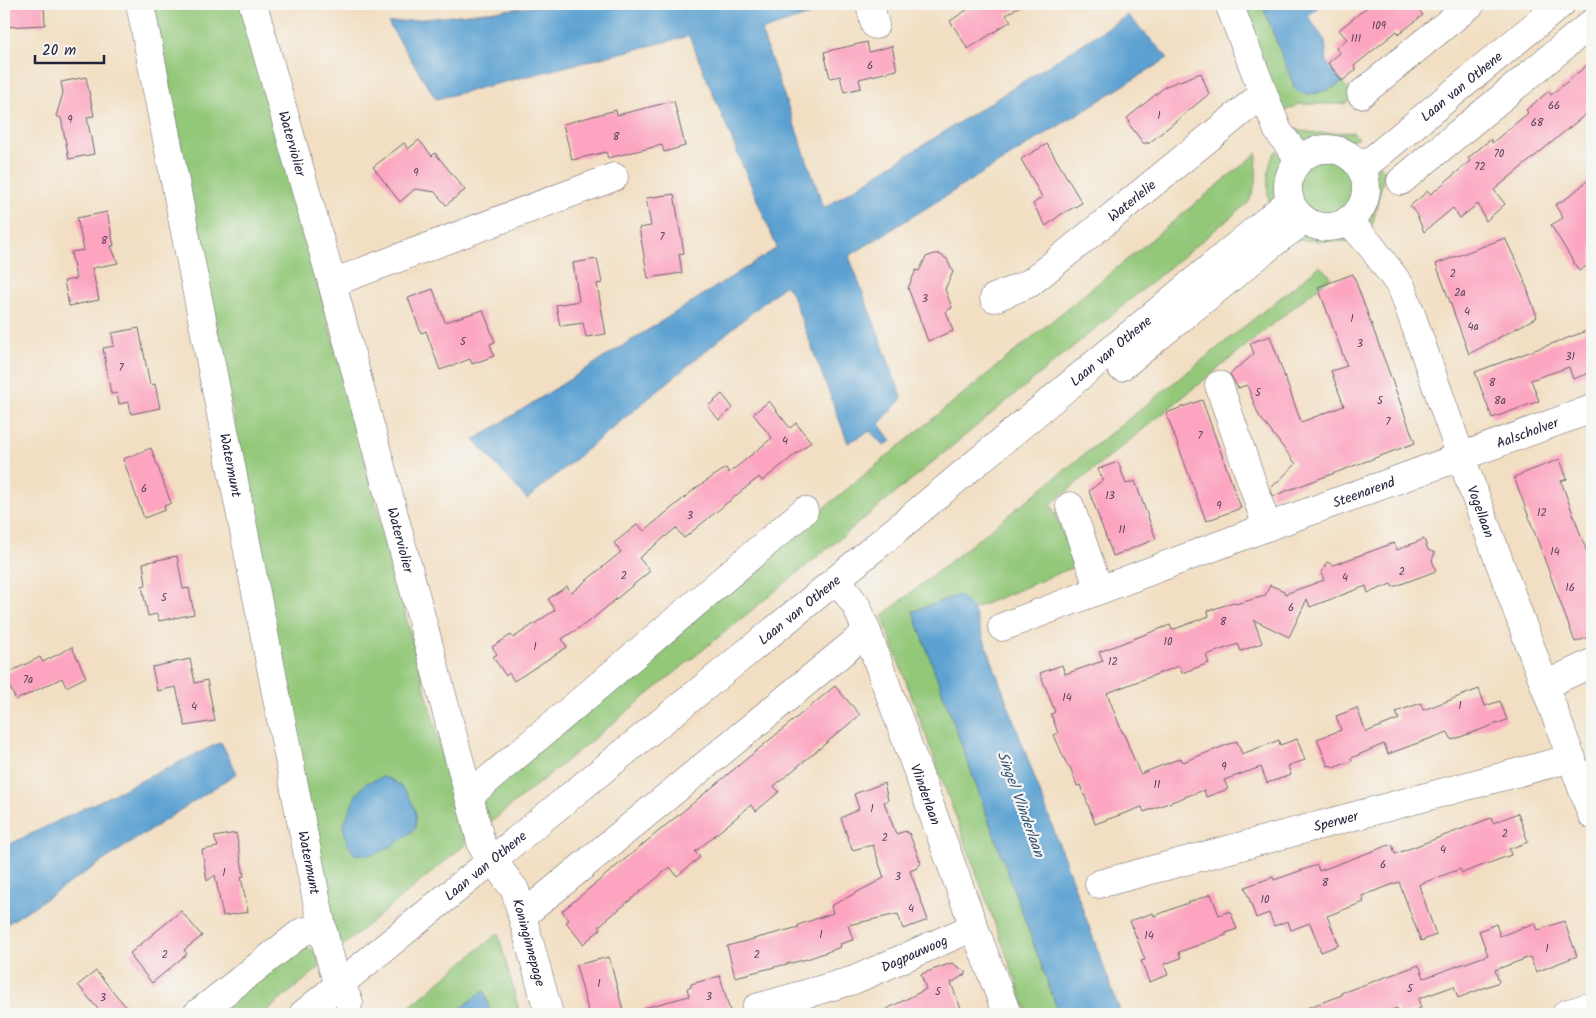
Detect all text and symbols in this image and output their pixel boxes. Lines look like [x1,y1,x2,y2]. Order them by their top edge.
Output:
house number: 109 [1372,17,1387,35]
house number: 111 [1351,30,1361,48]
scale bar [35,32,104,64]
text: 20 m [42,39,76,63]
street label: Laan van Othene [1416,46,1508,128]
house number: 6 [867,57,873,75]
house number: 66 [1548,97,1560,115]
house number: 1 [1157,107,1161,125]
street label: Waterviolier [272,108,312,180]
house number: 9 [67,111,73,129]
house number: 68 [1531,114,1544,132]
house number: 8 [613,128,620,146]
house number: 70 [1494,145,1505,163]
house number: 72 [1474,158,1486,176]
house number: 9 [413,164,419,182]
street label: Waterlelie [1103,174,1162,228]
house number: 7 [659,228,665,246]
house number: 8 [101,232,108,250]
house number: 2 [1450,265,1456,283]
house number: 2a [1454,284,1466,302]
house number: 3 [922,290,928,308]
house number: 4 [1464,303,1470,321]
street label: Laan van Othene [1065,310,1158,392]
house number: 1 [1350,310,1354,328]
house number: 4a [1467,318,1479,336]
house number: 5 [460,333,467,351]
house number: 3 [1357,335,1363,353]
house number: 31 [1565,348,1575,366]
house number: 7 [118,359,124,377]
house number: 8 [1489,374,1496,392]
house number: 5 [1255,384,1262,402]
house number: 5 [1377,392,1384,410]
house number: 8a [1494,392,1506,410]
street label: Aalscholver [1493,412,1563,455]
house number: 7 [1385,413,1391,431]
house number: 7 [1197,427,1203,445]
street label: Watermunt [213,431,247,500]
house number: 4 [782,432,788,450]
street label: Steenarend [1330,471,1399,514]
house number: 6 [141,480,147,498]
street label: Vogellaan [1460,483,1500,541]
house number: 13 [1105,487,1115,505]
house number: 9 [1216,497,1222,515]
house number: 12 [1537,504,1547,522]
street label: Waterviolier [380,505,419,577]
house number: 3 [687,507,693,525]
house number: 11 [1119,521,1125,539]
house number: 14 [1550,543,1560,561]
house number: 2 [1399,563,1405,581]
house number: 2 [621,567,627,585]
house number: 4 [1342,569,1348,587]
street label: Laan van Othene [754,570,847,651]
house number: 16 [1565,579,1575,597]
house number: 5 [161,589,168,607]
house number: 6 [1288,599,1294,617]
house number: 8 [1220,613,1227,631]
house number: 10 [1164,633,1173,651]
house number: 1 [533,638,537,656]
house number: 12 [1108,653,1118,671]
house number: 7a [23,671,33,689]
house number: 14 [1062,689,1072,707]
house number: 1 [1458,697,1462,715]
house number: 4 [191,698,197,716]
water label: Singel Vlinderlaan [990,748,1051,862]
house number: 9 [1221,758,1227,776]
street label: Vlinderlaan [904,761,946,828]
house number: 11 [1154,776,1160,794]
house number: 1 [870,800,874,818]
street label: Sperwer [1311,805,1362,838]
street label: Laan van Othene [440,825,533,907]
house number: 2 [1502,825,1508,843]
street label: Watermunt [291,829,325,897]
house number: 2 [882,829,888,847]
house number: 4 [1440,841,1446,859]
house number: 6 [1380,856,1386,874]
house number: 1 [222,864,226,882]
house number: 3 [895,868,901,886]
house number: 8 [1322,874,1329,892]
house number: 10 [1261,891,1270,909]
street label: Koninginnepage [506,896,551,990]
house number: 4 [908,900,914,918]
house number: 1 [819,926,823,944]
house number: 14 [1144,927,1154,945]
street label: Dagpauwoog [878,930,951,979]
house number: 1 [1545,940,1549,958]
house number: 2 [162,946,168,964]
house number: 2 [754,946,760,964]
house number: 1 [597,975,601,993]
house number: 5 [1407,980,1414,998]
house number: 5 [935,983,942,1001]
house number: 3 [706,988,712,1006]
house number: 3 [100,989,106,1007]

